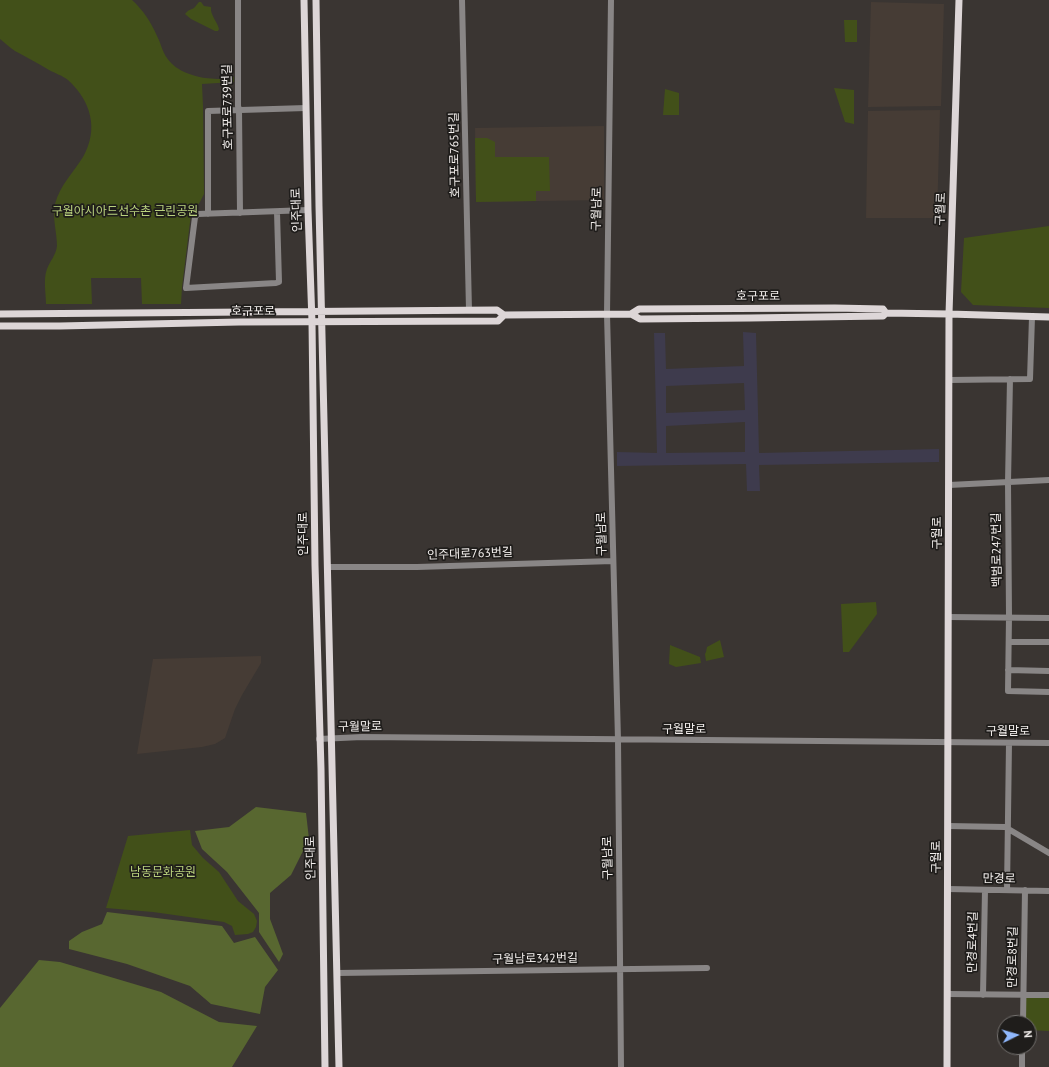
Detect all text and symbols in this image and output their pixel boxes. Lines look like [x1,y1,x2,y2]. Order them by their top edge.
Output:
street label: 호구포로739번길 [220,64,236,150]
street label: 호구포로765번길 [447,112,463,198]
street label: 구월남로 [589,187,605,231]
street label: 인주대로 [289,188,305,232]
street label: 구월로 [933,192,949,226]
park label: 구월아시아드선수촌 근린공원 [52,205,198,219]
street label: 호구포로 [736,290,780,304]
street label: 호구포로 [231,305,275,319]
street label: 인주대로 [297,512,311,556]
street label: 구월남로 [594,512,610,556]
street label: 백범로247번길 [989,512,1005,588]
street label: 구월로 [931,516,945,550]
street label: 인주대로763번길 [427,545,513,563]
street label: 구월말로 [338,719,382,735]
street label: 구월말로 [662,723,706,737]
street label: 구월말로 [986,725,1030,739]
street label: 인주대로 [303,836,319,880]
street label: 구월남로 [600,836,616,880]
street label: 구월로 [930,840,944,874]
park label: 남동문화공원 [130,866,196,880]
street label: 만경로 [982,872,1016,886]
street label: 만경로4번길 [965,911,981,973]
street label: 만경로8번길 [1005,926,1021,988]
street label: 구월남로342번길 [492,951,578,967]
north arrow [997,1015,1037,1055]
text: N [1021,1030,1035,1038]

